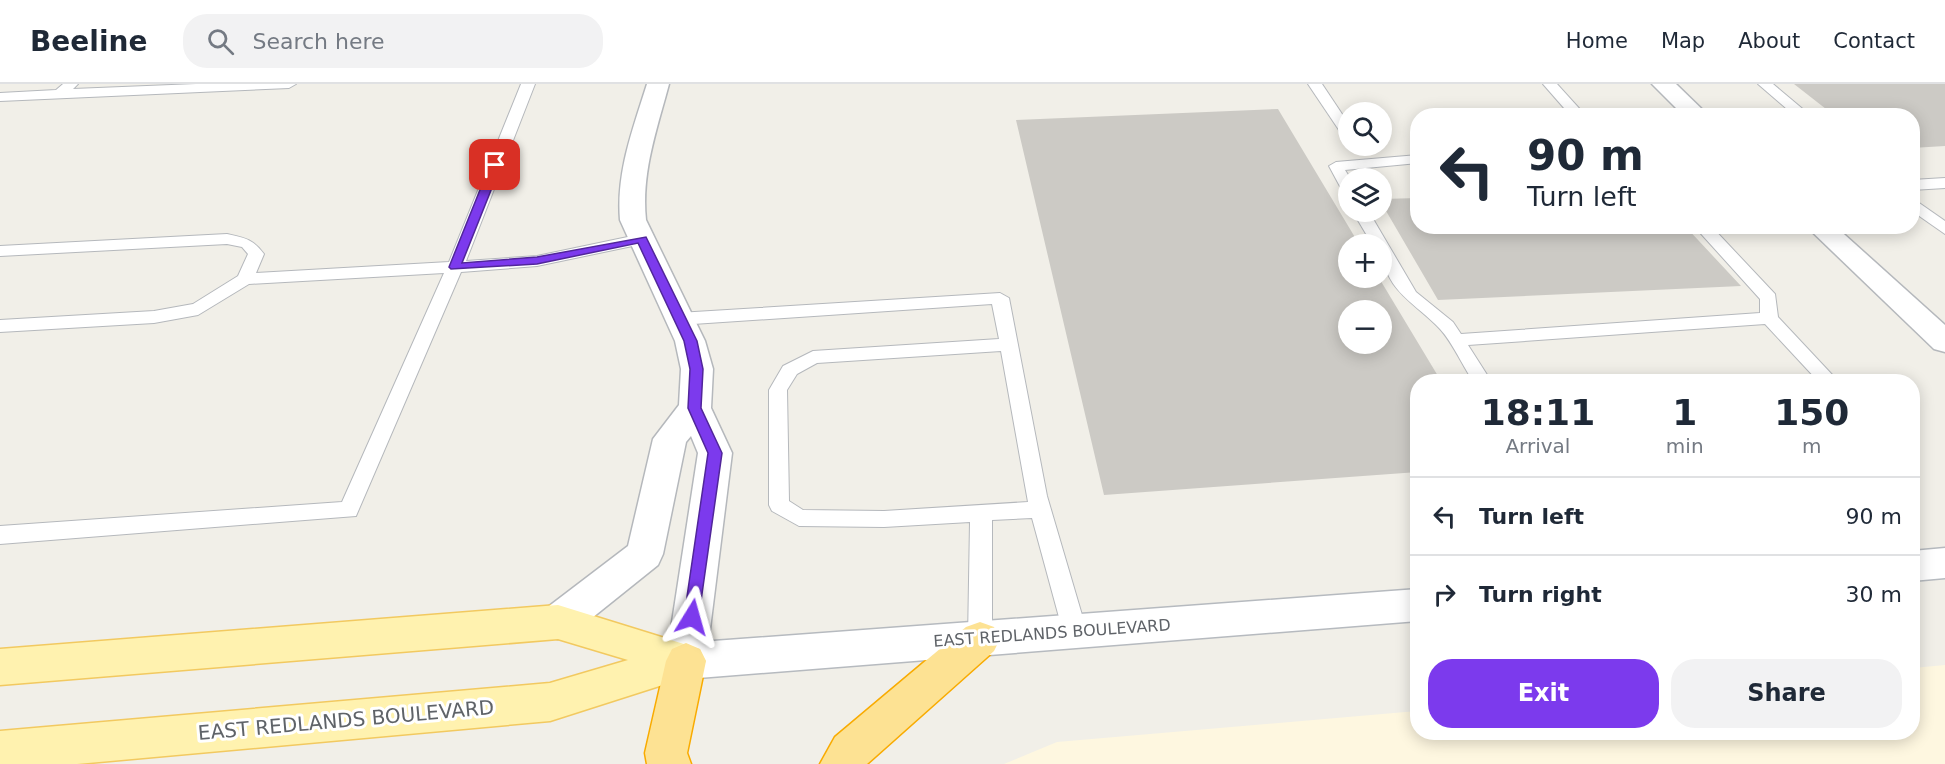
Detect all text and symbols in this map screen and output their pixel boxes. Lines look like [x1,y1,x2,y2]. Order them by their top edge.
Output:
search box [183,14,603,68]
text: Beeline [30,25,147,58]
icon: search [204,25,237,58]
text: Search here [252,29,385,54]
text: Home [1566,29,1628,53]
text: Map [1661,29,1705,53]
text: About [1738,29,1800,53]
text: Contact [1833,29,1915,53]
map controls [1338,102,1392,354]
button: search [1338,102,1392,156]
text: 90 m [1527,131,1644,180]
icon: left [1428,132,1506,210]
pin [469,139,520,190]
icon: arrive [478,148,511,181]
button: layers [1338,168,1392,222]
text: Turn left [1527,181,1637,212]
button: + [1338,234,1392,288]
button: − [1338,300,1392,354]
text: 18:11 [1481,392,1595,433]
text: 1 [1672,392,1697,433]
text: 150 [1774,392,1849,433]
text: Arrival [1505,434,1570,458]
text: min [1666,434,1704,458]
text: m [1802,434,1822,458]
icon: left [1428,500,1461,533]
text: Turn left [1479,504,1584,529]
text: 90 m [1846,504,1902,529]
icon: right [1428,578,1461,611]
text: Turn right [1479,582,1602,607]
text: 30 m [1846,582,1902,607]
position arrow [660,585,724,649]
street label: EAST REDLANDS BOULEVARD [933,615,1171,651]
button: Exit [1428,659,1659,728]
button: Share [1671,659,1902,728]
street label: EAST REDLANDS BOULEVARD [197,695,495,745]

